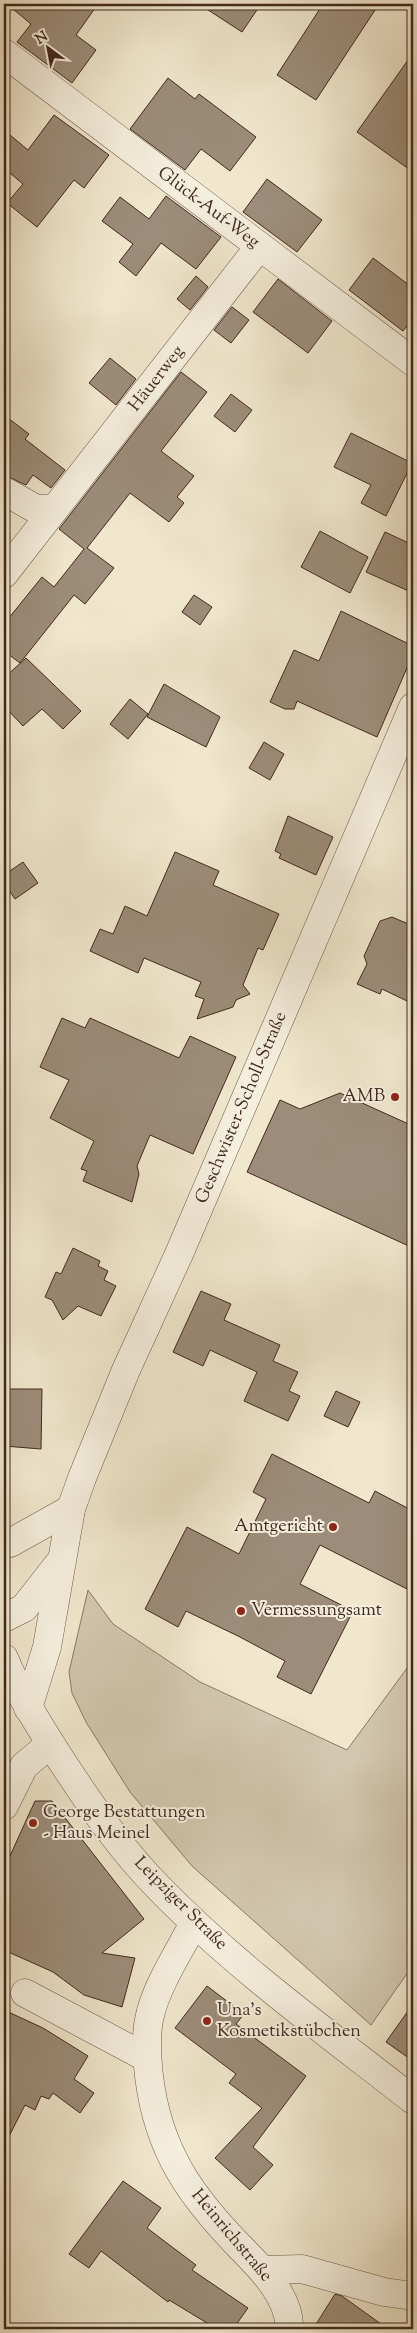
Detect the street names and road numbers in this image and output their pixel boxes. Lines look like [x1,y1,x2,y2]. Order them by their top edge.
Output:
street label: Glück-Auf-Weg [151,161,265,255]
street label: Häuerweg [123,340,191,418]
street label: Geschwister-Scholl-Straße [190,1008,294,1208]
street label: Leipziger Straße [127,1851,233,1957]
street label: Heinrichstraße [184,2184,278,2288]

